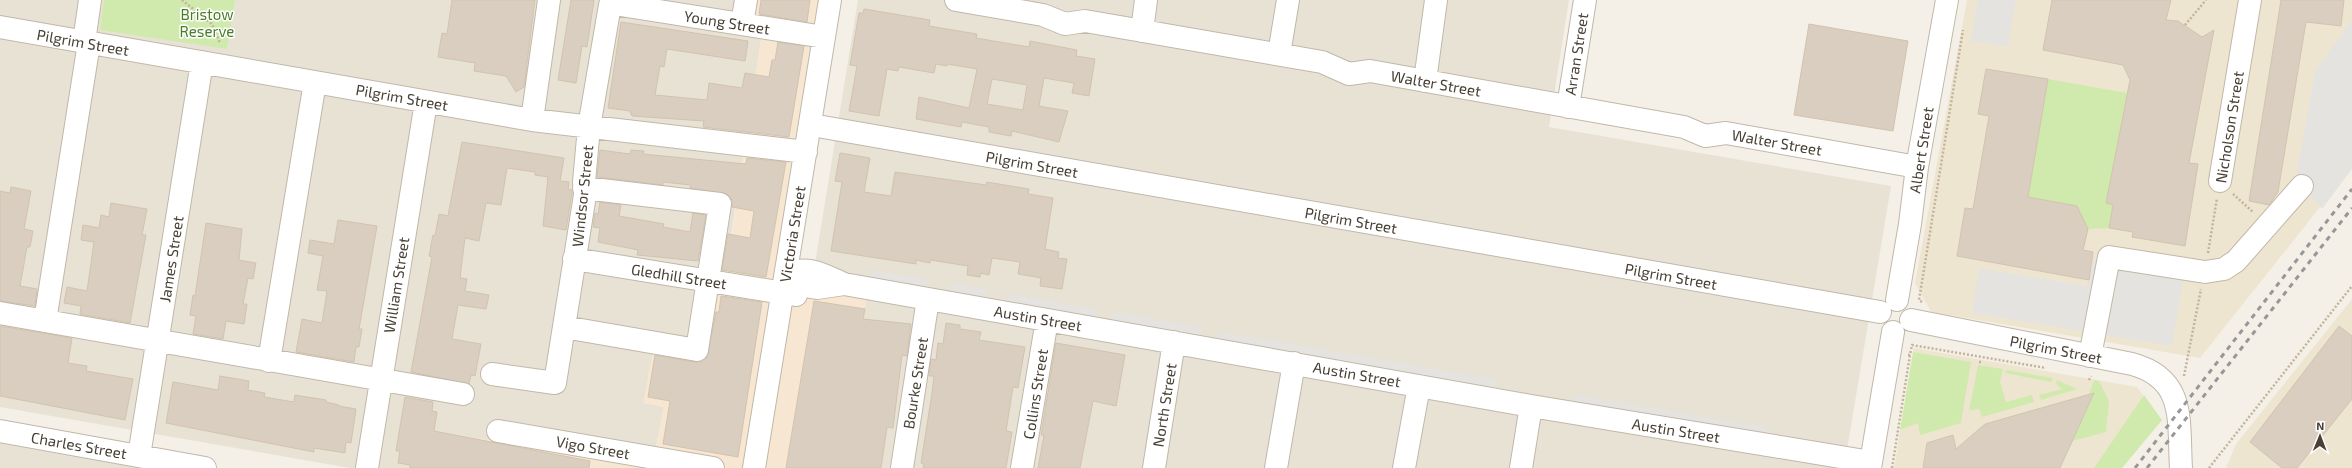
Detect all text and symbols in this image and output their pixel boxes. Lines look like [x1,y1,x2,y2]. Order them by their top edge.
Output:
park label: Bristow Reserve [180,5,234,40]
street label: Young Street [683,6,772,38]
street label: Arran Street [1561,11,1591,97]
street label: Pilgrim Street [35,25,131,59]
street label: Walter Street [1390,66,1483,100]
street label: Nicholson Street [2211,69,2247,184]
street label: Pilgrim Street [354,80,450,114]
street label: Albert Street [1905,105,1937,194]
street label: Walter Street [1731,125,1824,159]
street label: Windsor Street [568,144,596,248]
street label: Pilgrim Street [984,147,1080,181]
street label: Victoria Street [775,184,809,284]
street label: Pilgrim Street [1303,203,1399,237]
street label: James Street [155,214,187,303]
street label: William Street [380,235,413,334]
street label: Pilgrim Street [1623,259,1719,293]
street label: Gledhill Street [630,260,728,292]
street label: Austin Street [993,301,1084,335]
street label: Pilgrim Street [2008,331,2104,367]
street label: Bourke Street [899,335,931,430]
street label: Collins Street [1019,347,1051,440]
street label: Austin Street [1312,357,1403,391]
street label: North Street [1148,362,1180,448]
street label: Austin Street [1631,414,1721,446]
north arrow [2300,416,2340,456]
text: N [2316,419,2324,432]
street label: Charles Street [30,428,128,462]
street label: Vigo Street [555,432,632,462]

